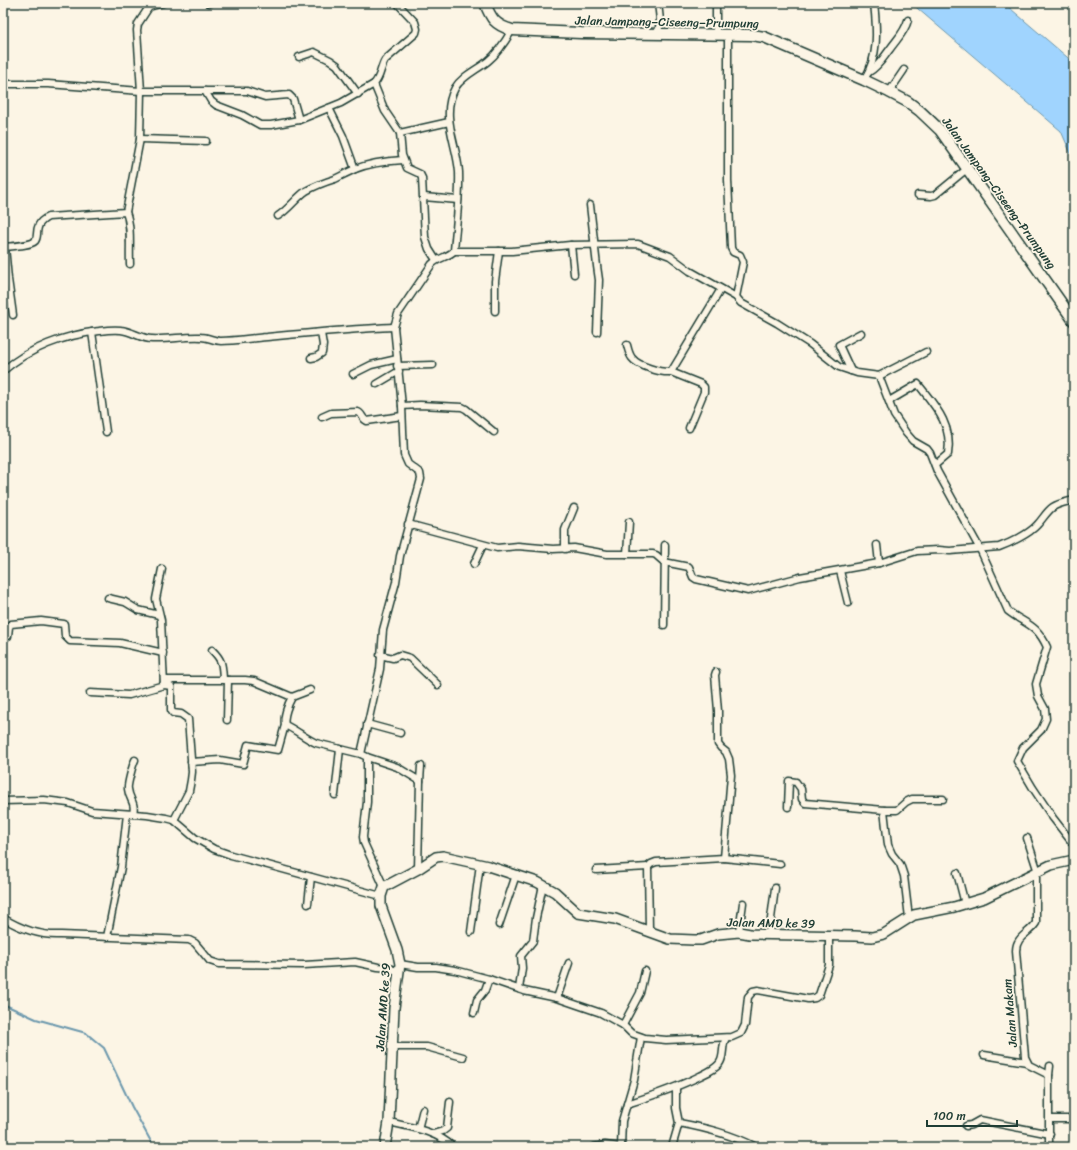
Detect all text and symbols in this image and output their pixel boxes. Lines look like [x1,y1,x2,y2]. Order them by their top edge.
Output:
street label: Jalan Jampang–Ciseeng–Prumpung [574,9,759,35]
street label: Jalan Jampang–Ciseeng–Prumpung [935,111,1062,274]
street label: Jalan AMD ke 39 [726,911,815,935]
street label: Jalan AMD ke 39 [369,962,397,1053]
street label: Jalan Makam [996,978,1024,1049]
scale bar [927,1102,1017,1128]
text: 100 m [933,1105,966,1127]

